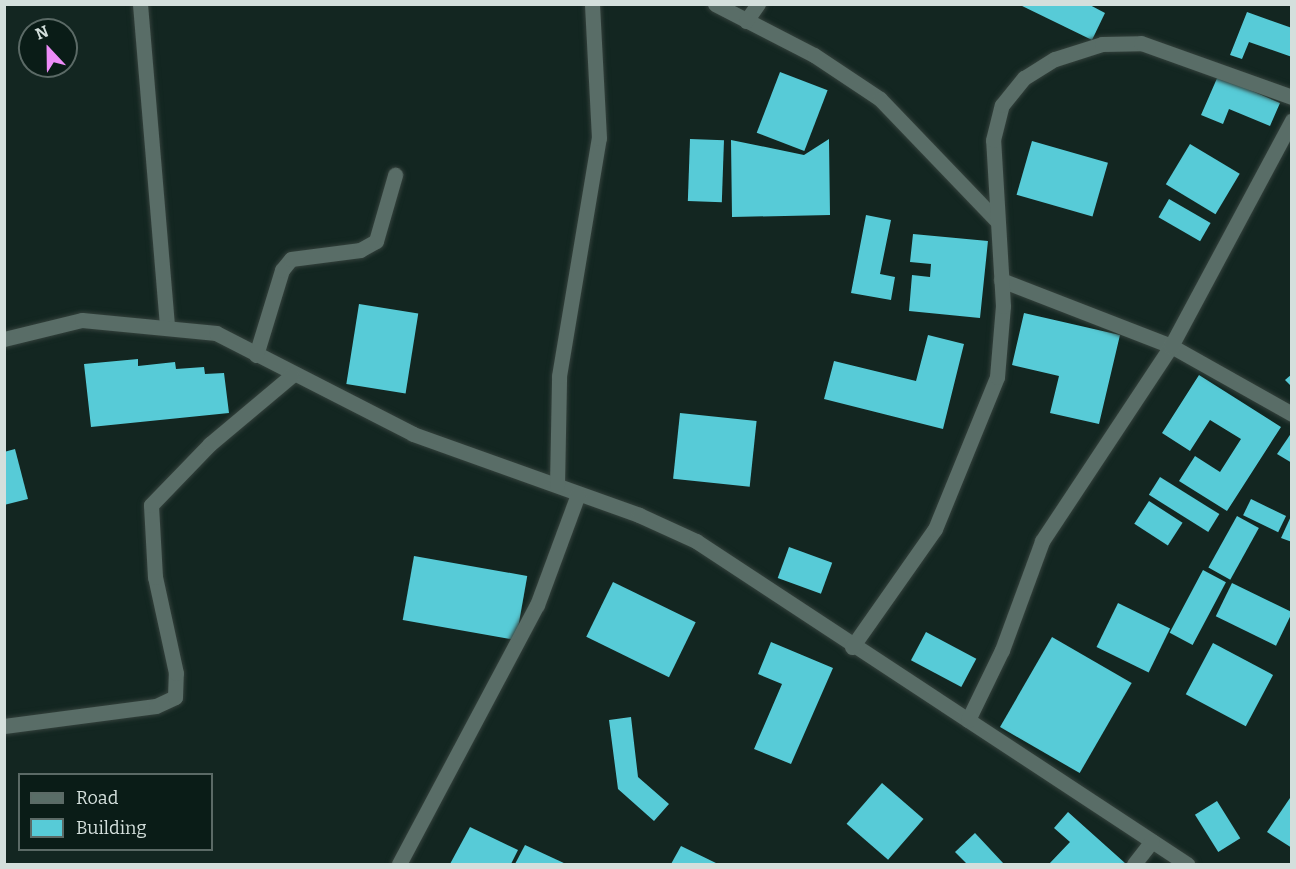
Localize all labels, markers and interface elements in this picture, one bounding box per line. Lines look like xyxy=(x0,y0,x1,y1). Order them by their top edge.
north arrow xyxy=(18,18,78,78)
text: N xyxy=(33,22,51,44)
legend xyxy=(18,773,213,851)
text: Road xyxy=(76,787,118,809)
text: Building xyxy=(76,817,147,839)

